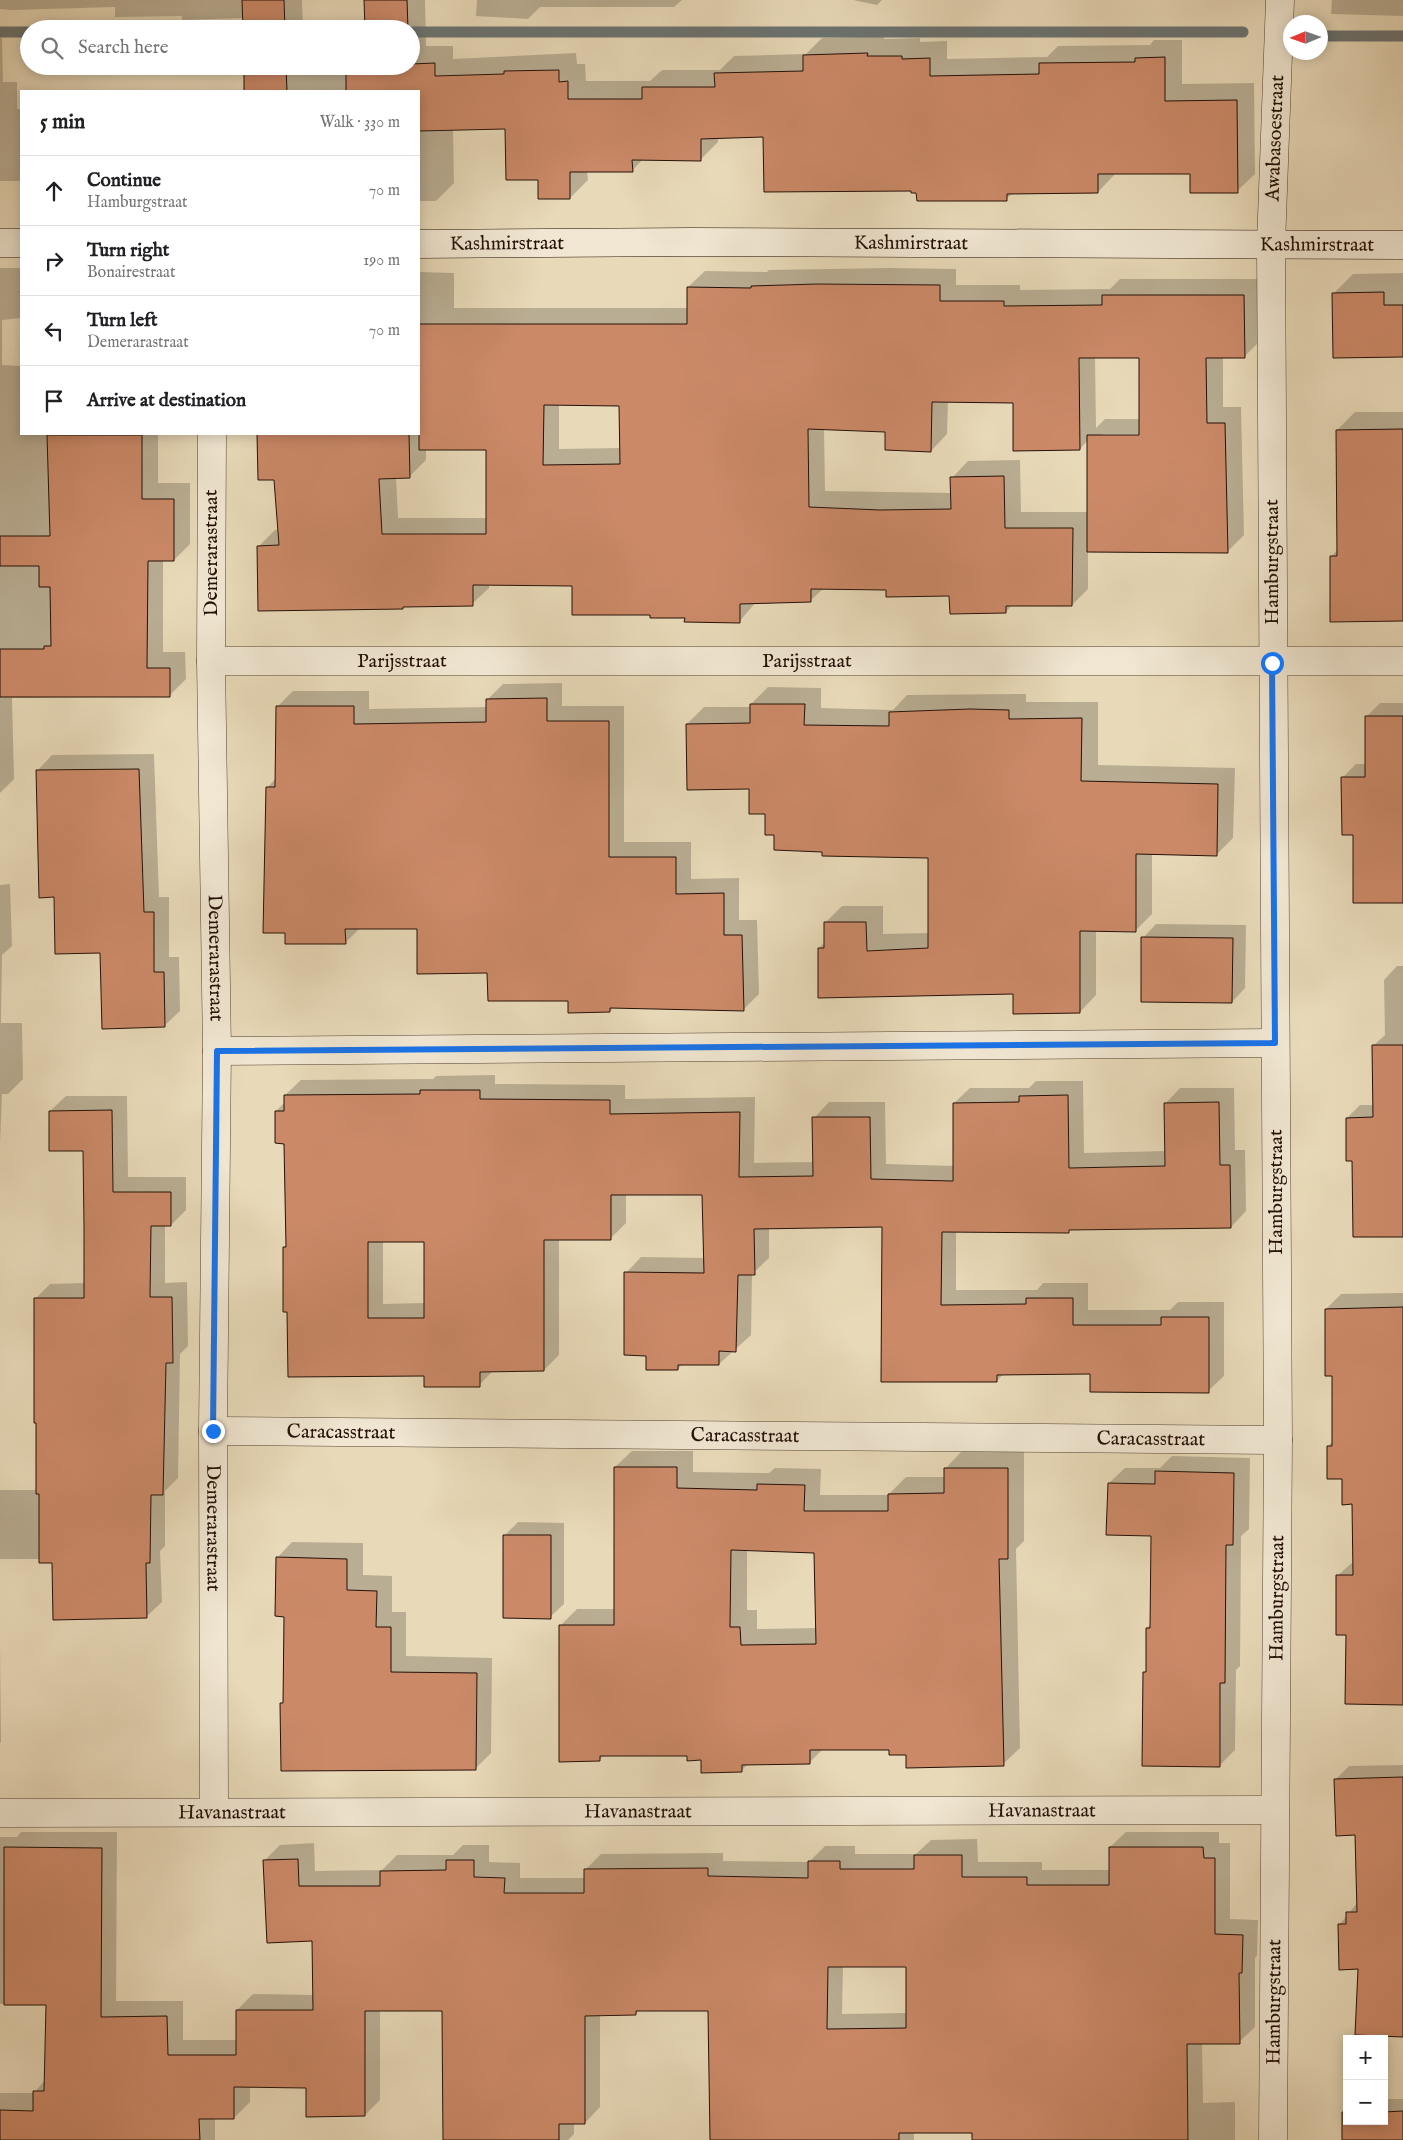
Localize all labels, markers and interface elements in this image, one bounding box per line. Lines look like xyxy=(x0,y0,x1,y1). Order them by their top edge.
north arrow xyxy=(1283,15,1328,60)
search box xyxy=(20,20,420,75)
icon: search xyxy=(38,34,66,62)
text: Search here xyxy=(78,36,169,60)
street label: Awabasoestraat xyxy=(1260,74,1290,203)
text: 5 min xyxy=(40,109,85,136)
text: Walk · 330 m xyxy=(320,113,400,133)
text: Continue xyxy=(87,169,161,193)
icon: ahead xyxy=(40,177,68,205)
text: 70 m xyxy=(369,181,400,201)
text: Hamburgstraat xyxy=(87,193,188,213)
street label: Kashmirstraat xyxy=(450,230,564,256)
street label: Kashmirstraat xyxy=(854,230,968,256)
street label: Kashmirstraat xyxy=(1260,232,1374,257)
text: Turn right xyxy=(87,239,169,263)
icon: right xyxy=(40,247,68,275)
text: 190 m xyxy=(363,251,400,271)
text: Bonairestraat xyxy=(87,263,175,283)
text: Turn left xyxy=(87,309,158,333)
icon: left xyxy=(40,317,68,345)
text: 70 m xyxy=(369,321,400,341)
text: Demerarastraat xyxy=(87,333,189,353)
icon: arrive xyxy=(40,387,68,415)
text: Arrive at destination xyxy=(87,389,246,413)
street label: Demerarastraat xyxy=(199,489,224,617)
street label: Hamburgstraat xyxy=(1260,499,1285,625)
street label: Parijsstraat xyxy=(357,649,447,674)
street label: Parijsstraat xyxy=(762,649,852,674)
route start xyxy=(1261,652,1284,675)
street label: Demerarastraat xyxy=(202,894,229,1022)
street label: Hamburgstraat xyxy=(1264,1129,1289,1255)
street label: Caracasstraat xyxy=(287,1419,396,1445)
route end xyxy=(202,1420,225,1443)
street label: Caracasstraat xyxy=(691,1423,800,1448)
street label: Caracasstraat xyxy=(1097,1426,1206,1452)
street label: Demerarastraat xyxy=(201,1464,226,1592)
street label: Hamburgstraat xyxy=(1264,1535,1290,1661)
street label: Havanastraat xyxy=(988,1798,1096,1823)
street label: Havanastraat xyxy=(584,1799,692,1824)
street label: Havanastraat xyxy=(178,1800,286,1825)
street label: Hamburgstraat xyxy=(1261,1939,1287,2065)
map controls xyxy=(1343,2035,1388,2125)
button: + xyxy=(1343,2035,1388,2080)
button: − xyxy=(1343,2080,1388,2125)

